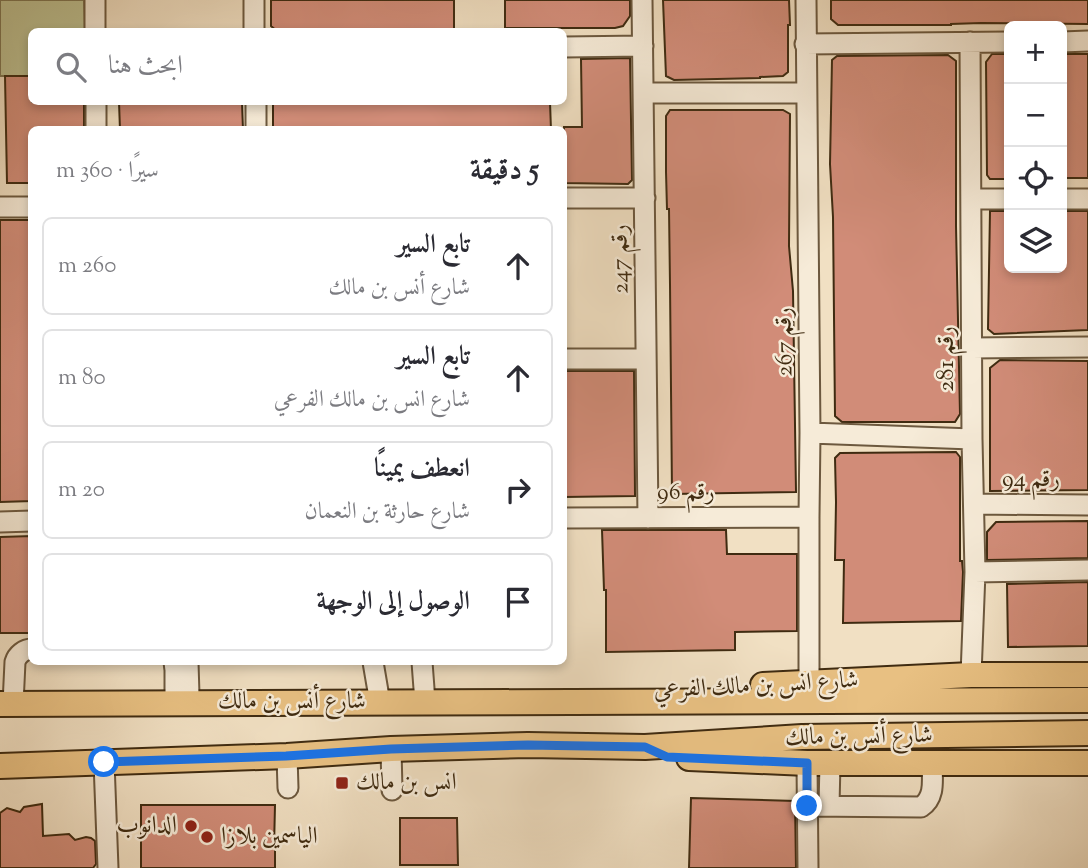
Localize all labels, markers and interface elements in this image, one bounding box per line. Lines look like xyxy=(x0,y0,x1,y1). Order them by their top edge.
map controls xyxy=(1004,21,1067,273)
button: + xyxy=(1004,21,1067,84)
search box xyxy=(28,28,567,105)
icon: search xyxy=(52,48,90,86)
text: ابحث هنا xyxy=(108,48,183,85)
button: − xyxy=(1004,84,1067,147)
button: locate xyxy=(1004,147,1067,210)
text: 5 دقيقة xyxy=(470,150,539,193)
text: سيرًا · 360 m xyxy=(56,155,159,188)
button: layers xyxy=(1004,210,1067,273)
street label: رقم 247 xyxy=(603,224,642,294)
text: تابع السير xyxy=(397,227,470,264)
icon: ahead xyxy=(499,247,537,285)
text: 260 m xyxy=(58,250,116,283)
text: شارع أنس بن مالك xyxy=(328,272,470,305)
street label: رقم 267 xyxy=(767,307,806,377)
street label: رقم 281 xyxy=(930,326,967,392)
text: تابع السير xyxy=(397,339,470,376)
icon: ahead xyxy=(499,359,537,397)
text: 80 m xyxy=(58,362,106,395)
text: شارع انس بن مالك الفرعي xyxy=(274,384,470,417)
text: انعطف يمينًا xyxy=(374,451,470,488)
street label: رقم 94 xyxy=(1002,463,1060,500)
icon: right xyxy=(499,471,537,509)
text: 20 m xyxy=(58,474,105,507)
street label: رقم 96 xyxy=(657,476,715,513)
text: شارع حارثة بن النعمان xyxy=(305,496,470,529)
icon: arrive xyxy=(499,583,537,621)
text: الوصول إلى الوجهة xyxy=(316,584,470,621)
street label: شارع انس بن مالك الفرعي xyxy=(653,664,859,709)
street label: شارع أنس بن مالك xyxy=(218,683,366,720)
street label: شارع أنس بن مالك xyxy=(785,717,933,756)
route start xyxy=(88,746,119,777)
place label: انس بن مالك xyxy=(356,766,457,800)
marker: انس بن مالك xyxy=(334,775,350,791)
route end xyxy=(791,790,822,821)
place label: الدانوب xyxy=(116,809,177,843)
marker: الدانوب xyxy=(183,818,199,834)
place label: الياسمين بلازا xyxy=(221,820,318,854)
marker: الياسمين بلازا xyxy=(199,829,215,845)

